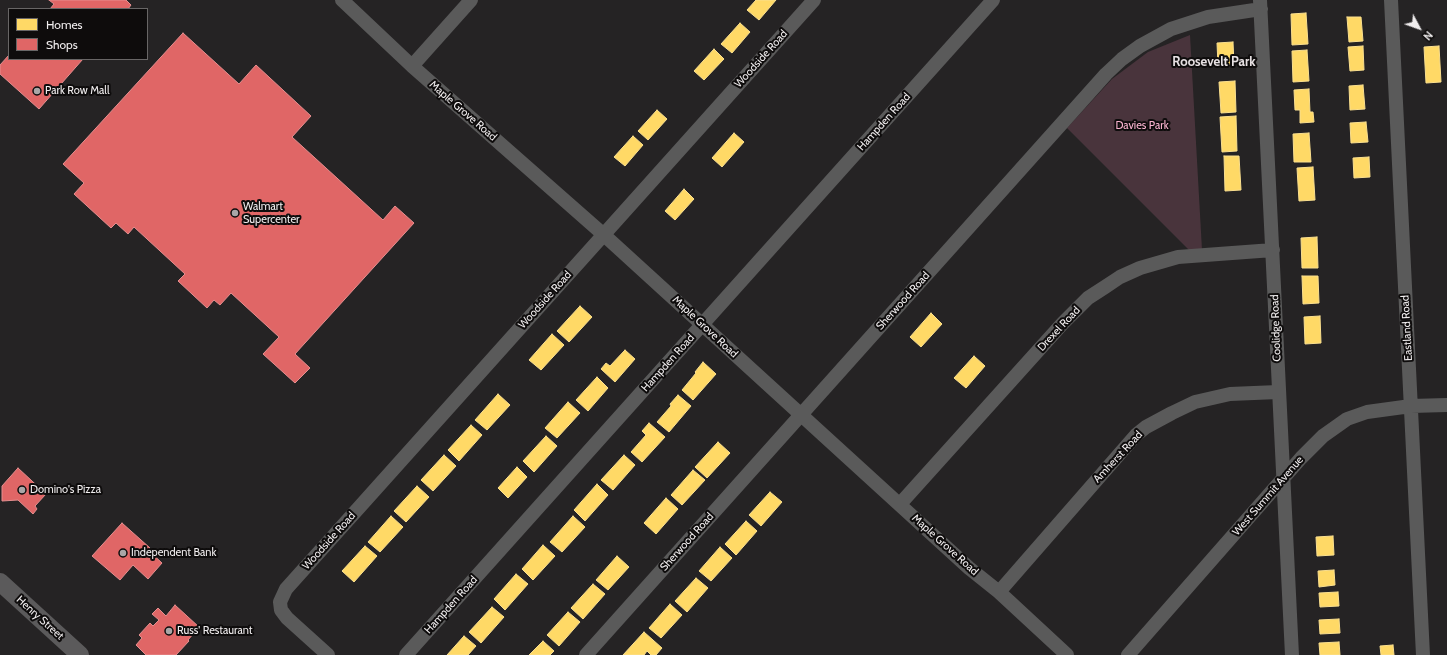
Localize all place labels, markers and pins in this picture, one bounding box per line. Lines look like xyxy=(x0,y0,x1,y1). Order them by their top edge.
place label: Park Row Mall xyxy=(45,84,110,98)
marker: Park Row Mall xyxy=(32,86,42,96)
place label: Walmart Supercenter xyxy=(243,200,300,226)
marker: Walmart Supercenter xyxy=(230,208,240,218)
place label: Domino's Pizza xyxy=(30,483,101,497)
marker: Domino's Pizza xyxy=(17,485,27,495)
place label: Independent Bank xyxy=(131,546,216,560)
marker: Independent Bank xyxy=(118,548,128,558)
place label: Russ' Restaurant xyxy=(177,624,253,638)
marker: Russ' Restaurant xyxy=(164,626,174,636)

